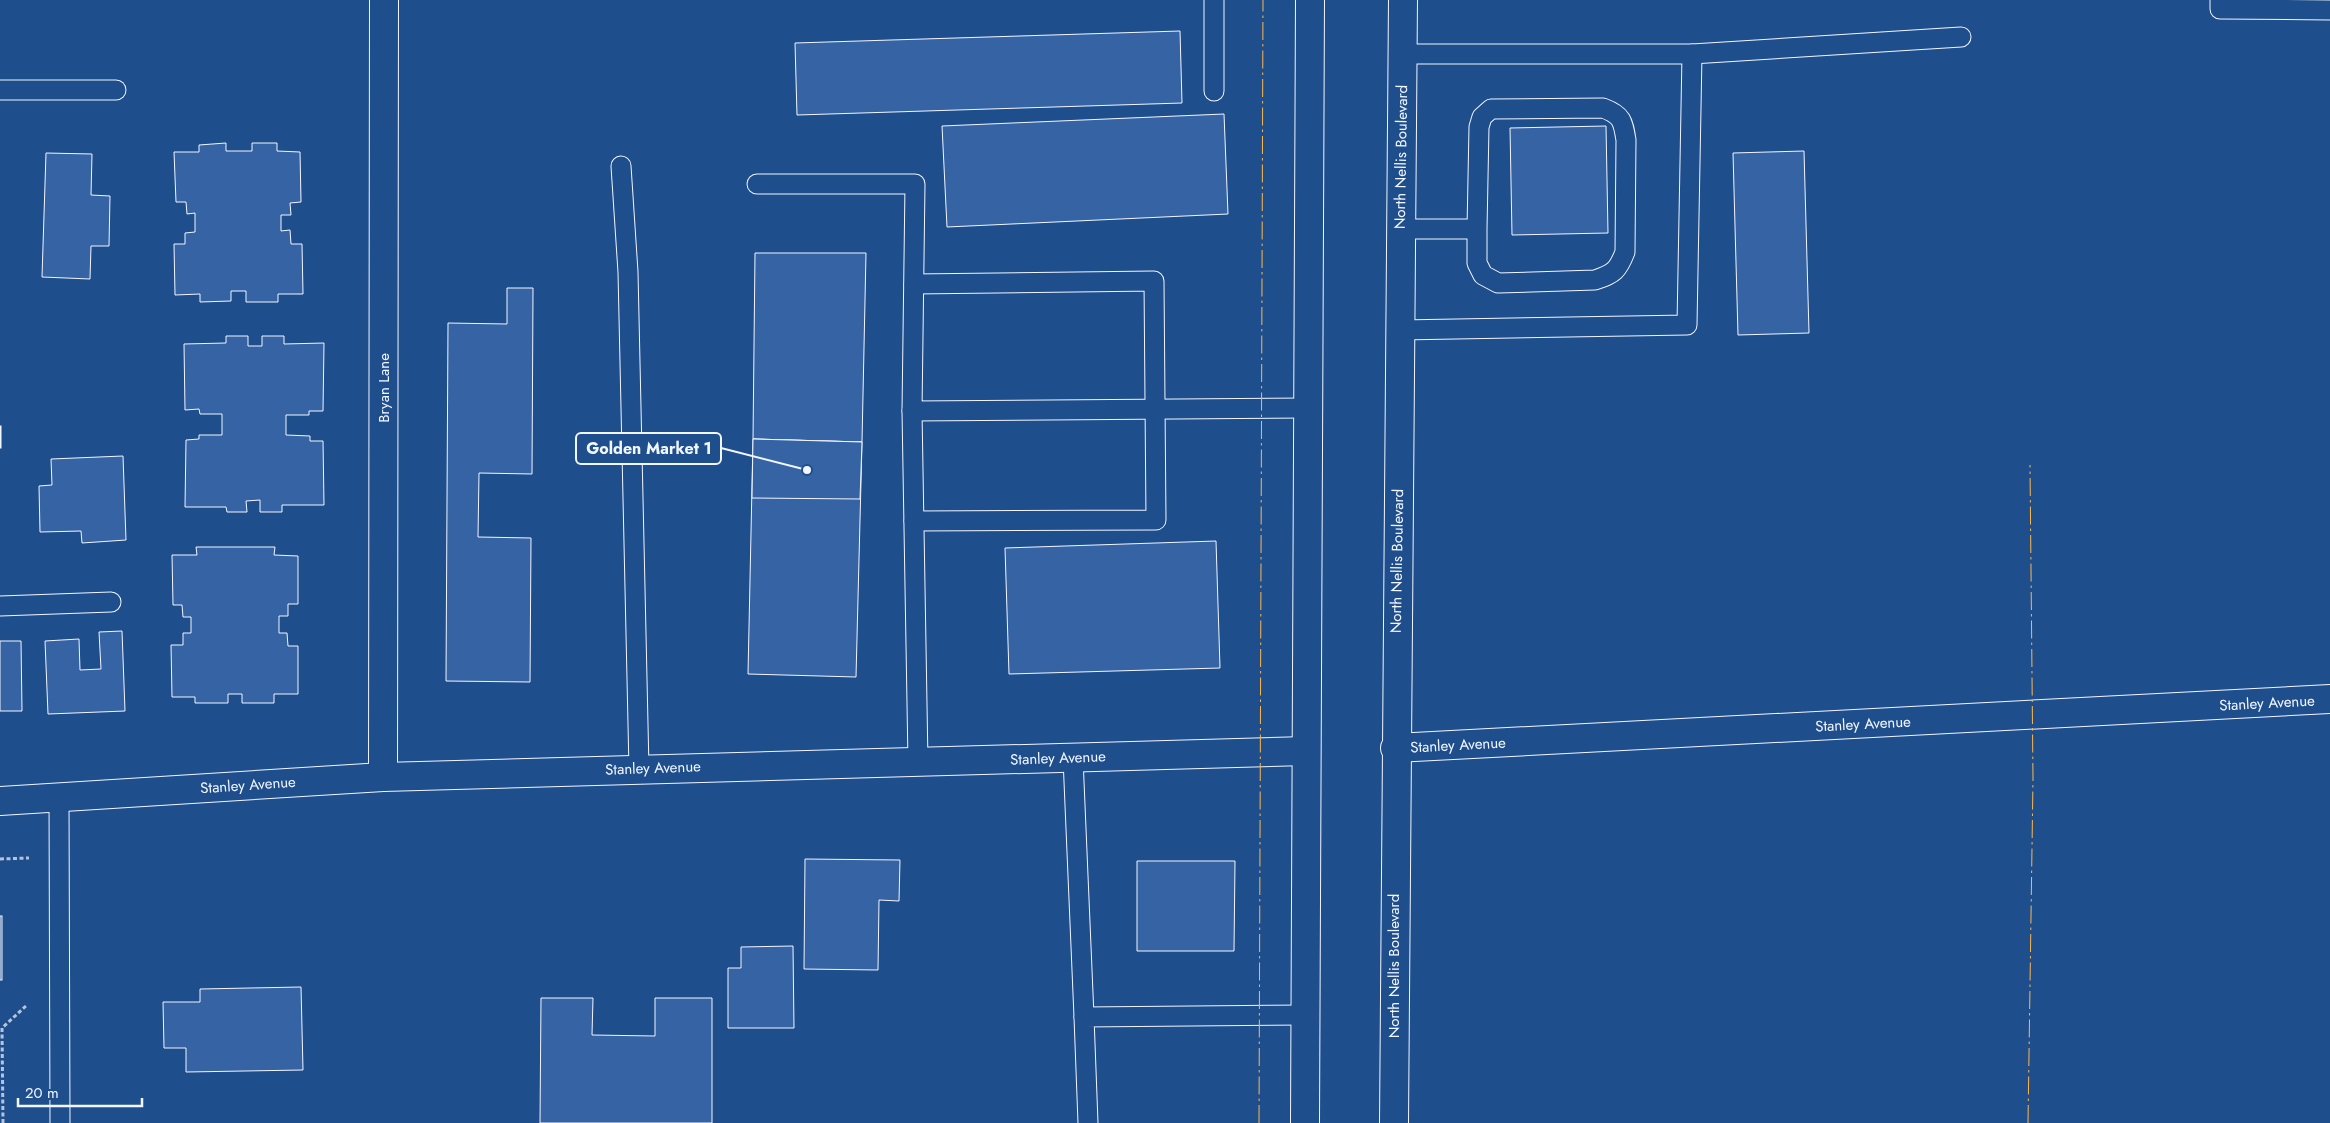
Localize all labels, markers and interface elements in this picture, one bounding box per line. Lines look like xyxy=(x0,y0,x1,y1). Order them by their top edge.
street label: North Nellis Boulevard xyxy=(1389,85,1413,229)
street label: Bryan Lane xyxy=(373,353,395,423)
callout: Golden Market 1 xyxy=(576,433,721,464)
text: Golden Market 1 xyxy=(586,437,712,460)
street label: North Nellis Boulevard xyxy=(1385,489,1409,633)
street label: Stanley Avenue xyxy=(2219,689,2316,716)
street label: Stanley Avenue xyxy=(1815,710,1912,737)
street label: Stanley Avenue xyxy=(1410,731,1507,758)
street label: Stanley Avenue xyxy=(1010,745,1106,771)
street label: Stanley Avenue xyxy=(605,755,701,781)
street label: Stanley Avenue xyxy=(200,771,297,799)
street label: North Nellis Boulevard xyxy=(1383,894,1405,1038)
scale bar xyxy=(18,1076,141,1108)
text: 20 m xyxy=(25,1082,59,1104)

